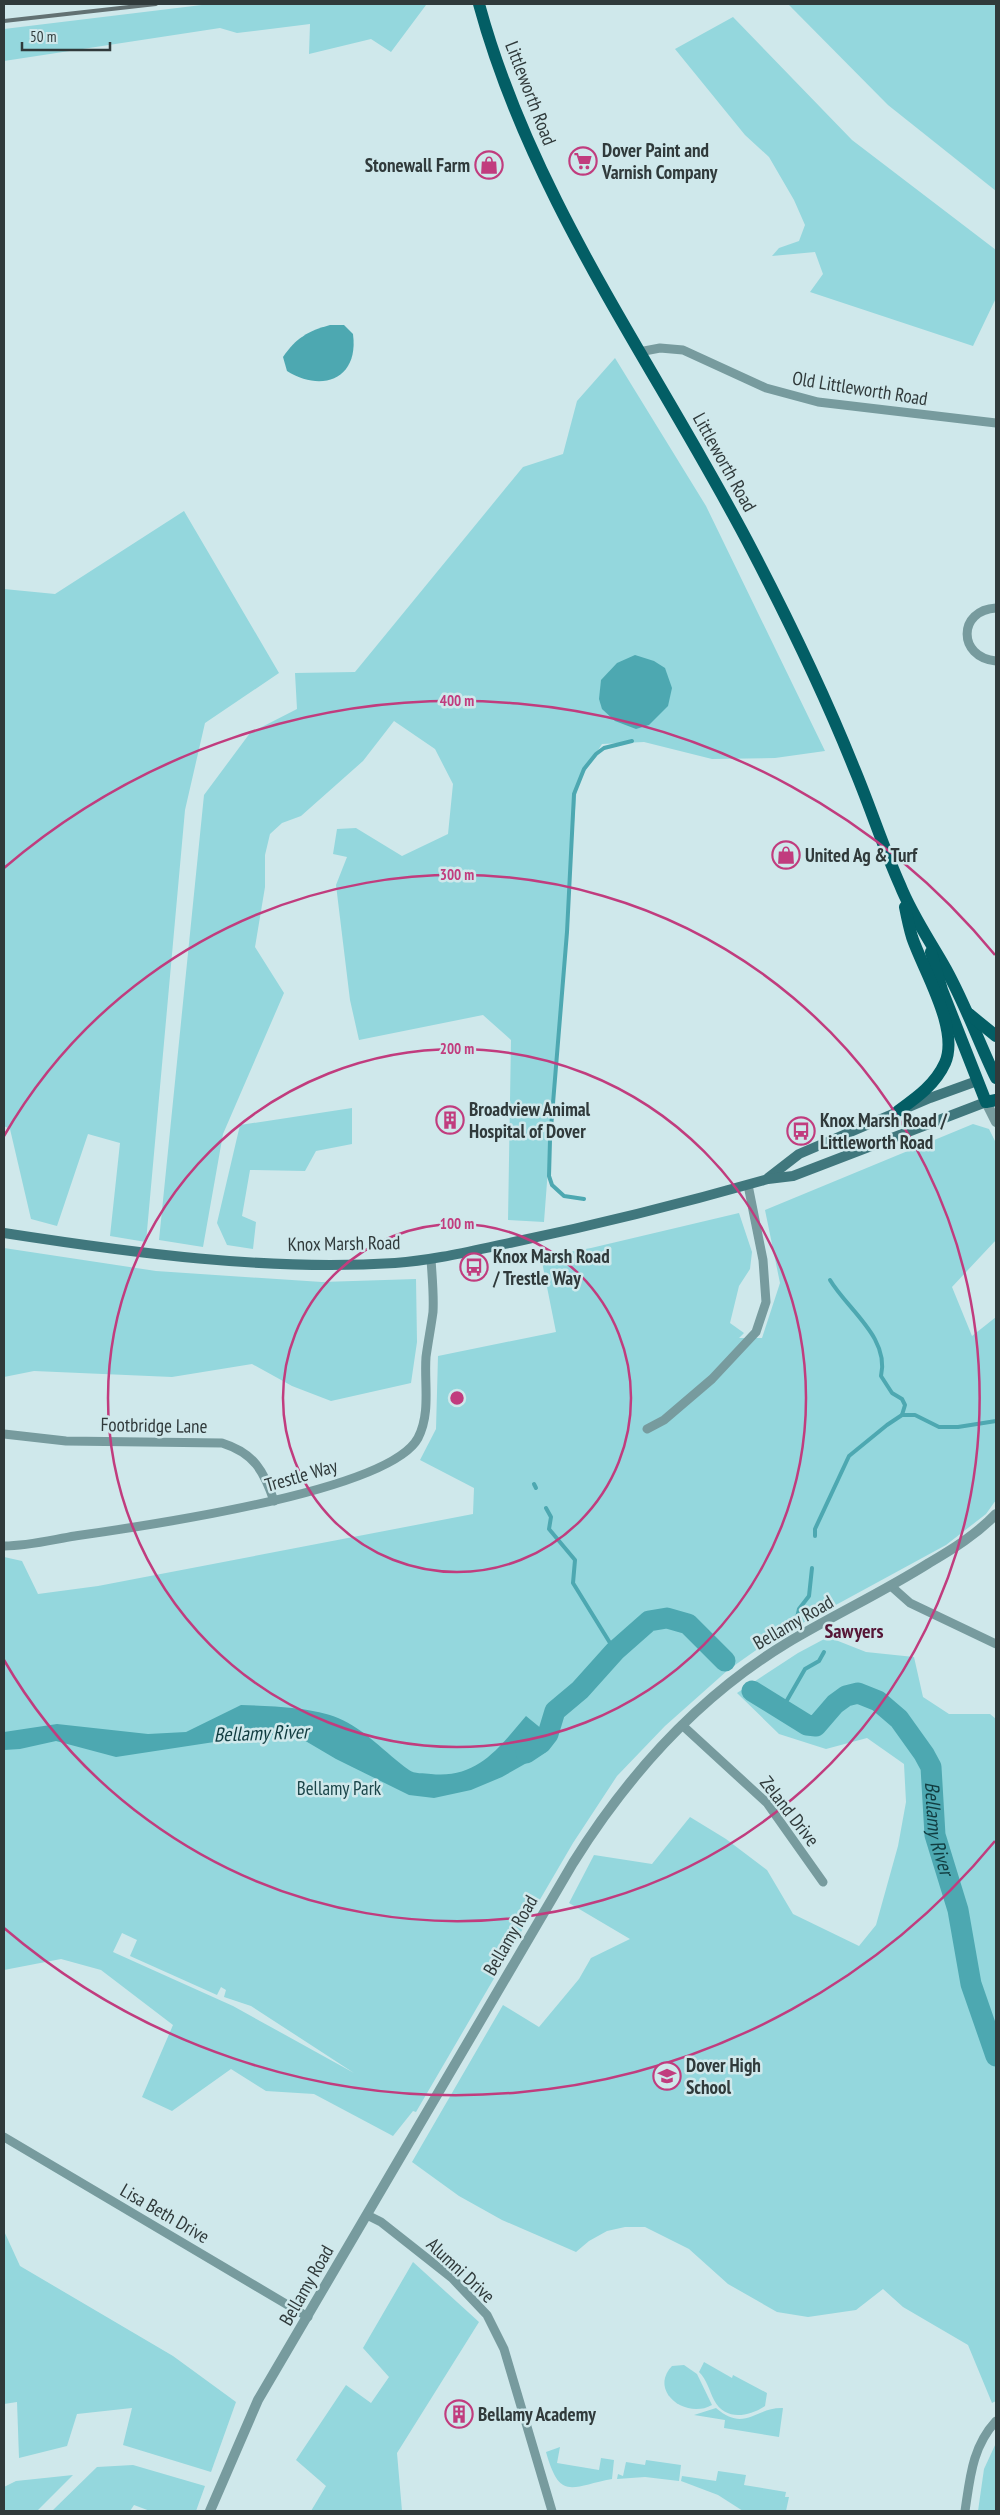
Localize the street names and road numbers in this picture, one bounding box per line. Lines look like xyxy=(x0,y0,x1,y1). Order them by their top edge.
street label: Littleworth Road xyxy=(500,38,562,148)
street label: Old Littleworth Road xyxy=(791,365,929,411)
street label: Littleworth Road xyxy=(688,408,762,516)
street label: Knox Marsh Road xyxy=(287,1230,401,1256)
street label: Footbridge Lane xyxy=(100,1412,208,1438)
street label: Trestle Way xyxy=(262,1453,341,1497)
street label: Bellamy Road xyxy=(749,1589,837,1655)
street label: Zeland Drive xyxy=(755,1771,825,1851)
street label: Bellamy Road xyxy=(477,1891,543,1979)
street label: Lisa Beth Drive xyxy=(116,2178,214,2248)
street label: Alumni Drive xyxy=(422,2232,500,2308)
street label: Bellamy Road xyxy=(273,2241,339,2329)

